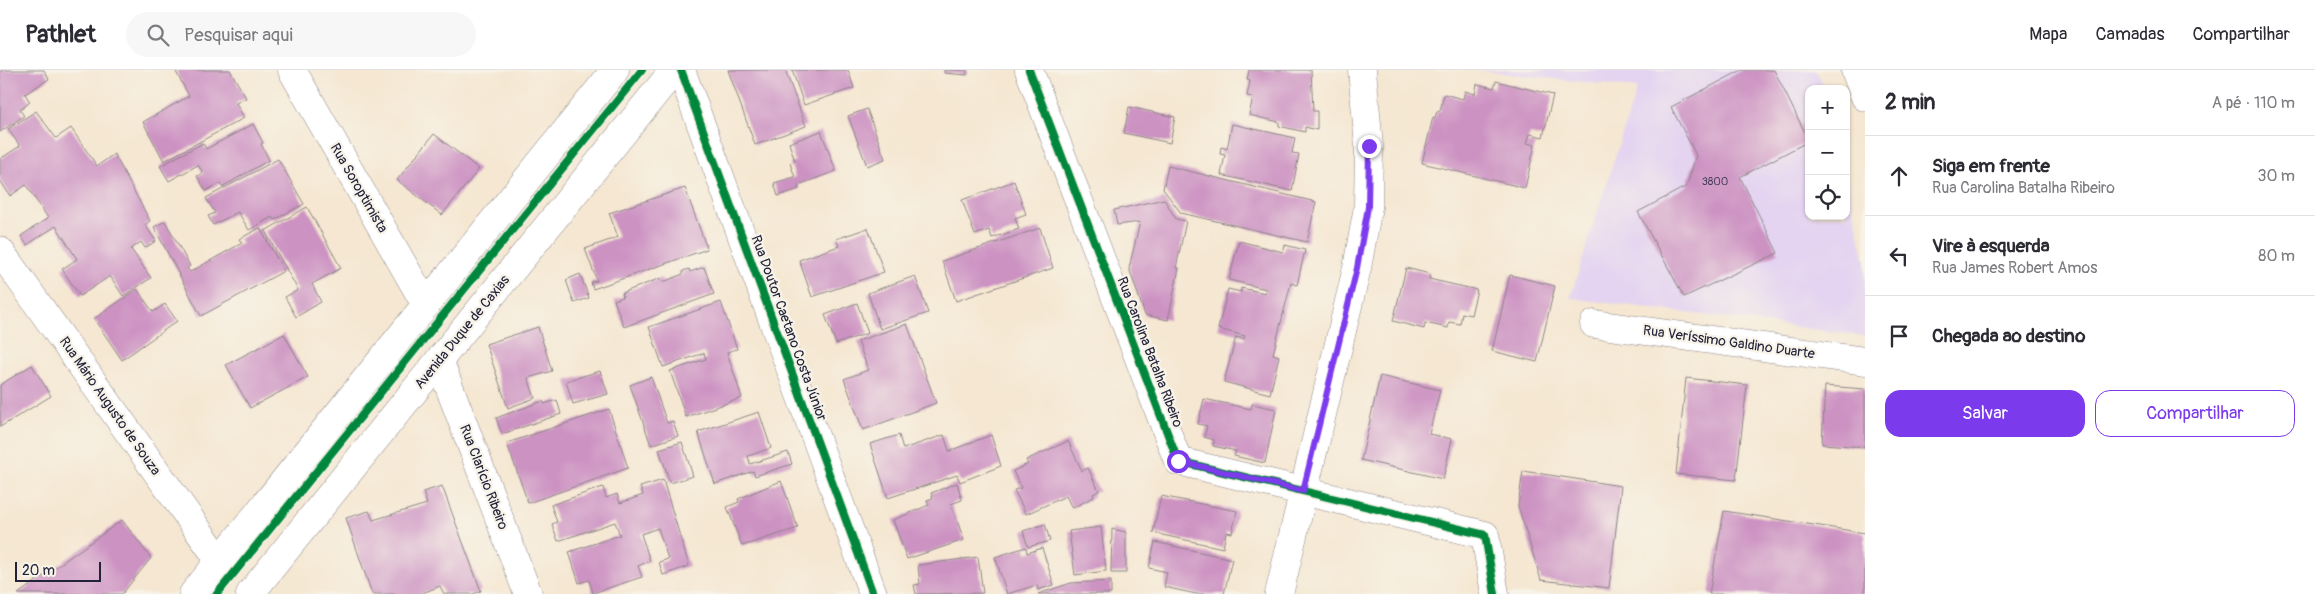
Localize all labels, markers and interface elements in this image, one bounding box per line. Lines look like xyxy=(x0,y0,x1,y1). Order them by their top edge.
search box xyxy=(126,12,476,57)
text: Pathlet xyxy=(25,20,96,49)
icon: search xyxy=(144,21,172,49)
text: Pesquisar aqui xyxy=(184,23,293,47)
text: Mapa xyxy=(2029,23,2067,46)
text: Camadas xyxy=(2095,23,2165,46)
text: Compartilhar xyxy=(2193,23,2290,46)
map controls xyxy=(1805,85,1850,220)
button: + xyxy=(1805,85,1850,130)
text: 2 min xyxy=(1885,89,1935,116)
text: A pé · 110 m xyxy=(2212,93,2295,113)
button: − xyxy=(1805,130,1850,175)
route end xyxy=(1358,135,1381,158)
street label: Rua Soroptimista xyxy=(327,140,391,236)
text: Siga em frente xyxy=(1932,154,2050,178)
icon: ahead xyxy=(1885,162,1913,190)
text: 30 m xyxy=(2257,166,2295,186)
house number: 3800 xyxy=(1702,175,1728,188)
button: locate xyxy=(1805,175,1850,220)
text: Rua Carolina Batalha Ribeiro xyxy=(1932,178,2115,198)
street label: Rua Doutor Caetano Costa Júnior xyxy=(747,233,831,423)
text: Vire à esquerda xyxy=(1932,234,2050,258)
icon: left xyxy=(1885,242,1913,270)
text: 80 m xyxy=(2258,246,2295,266)
text: Rua James Robert Amos xyxy=(1932,258,2097,278)
street label: Avenida Duque de Caxias xyxy=(411,271,514,392)
street label: Rua Carolina Batalha Ribeiro xyxy=(1113,274,1187,430)
street label: Rua Veríssimo Galdino Duarte xyxy=(1642,322,1816,362)
icon: arrive xyxy=(1885,322,1913,350)
text: Chegada ao destino xyxy=(1932,324,2085,348)
street label: Rua Mário Augusto de Souza xyxy=(56,334,164,478)
button: Salvar xyxy=(1885,390,2085,437)
button: Compartilhar xyxy=(2095,390,2295,437)
street label: Rua Clarício Ribeiro xyxy=(456,422,512,532)
route start xyxy=(1167,450,1190,473)
scale bar xyxy=(15,559,101,582)
text: 20 m xyxy=(22,562,55,579)

